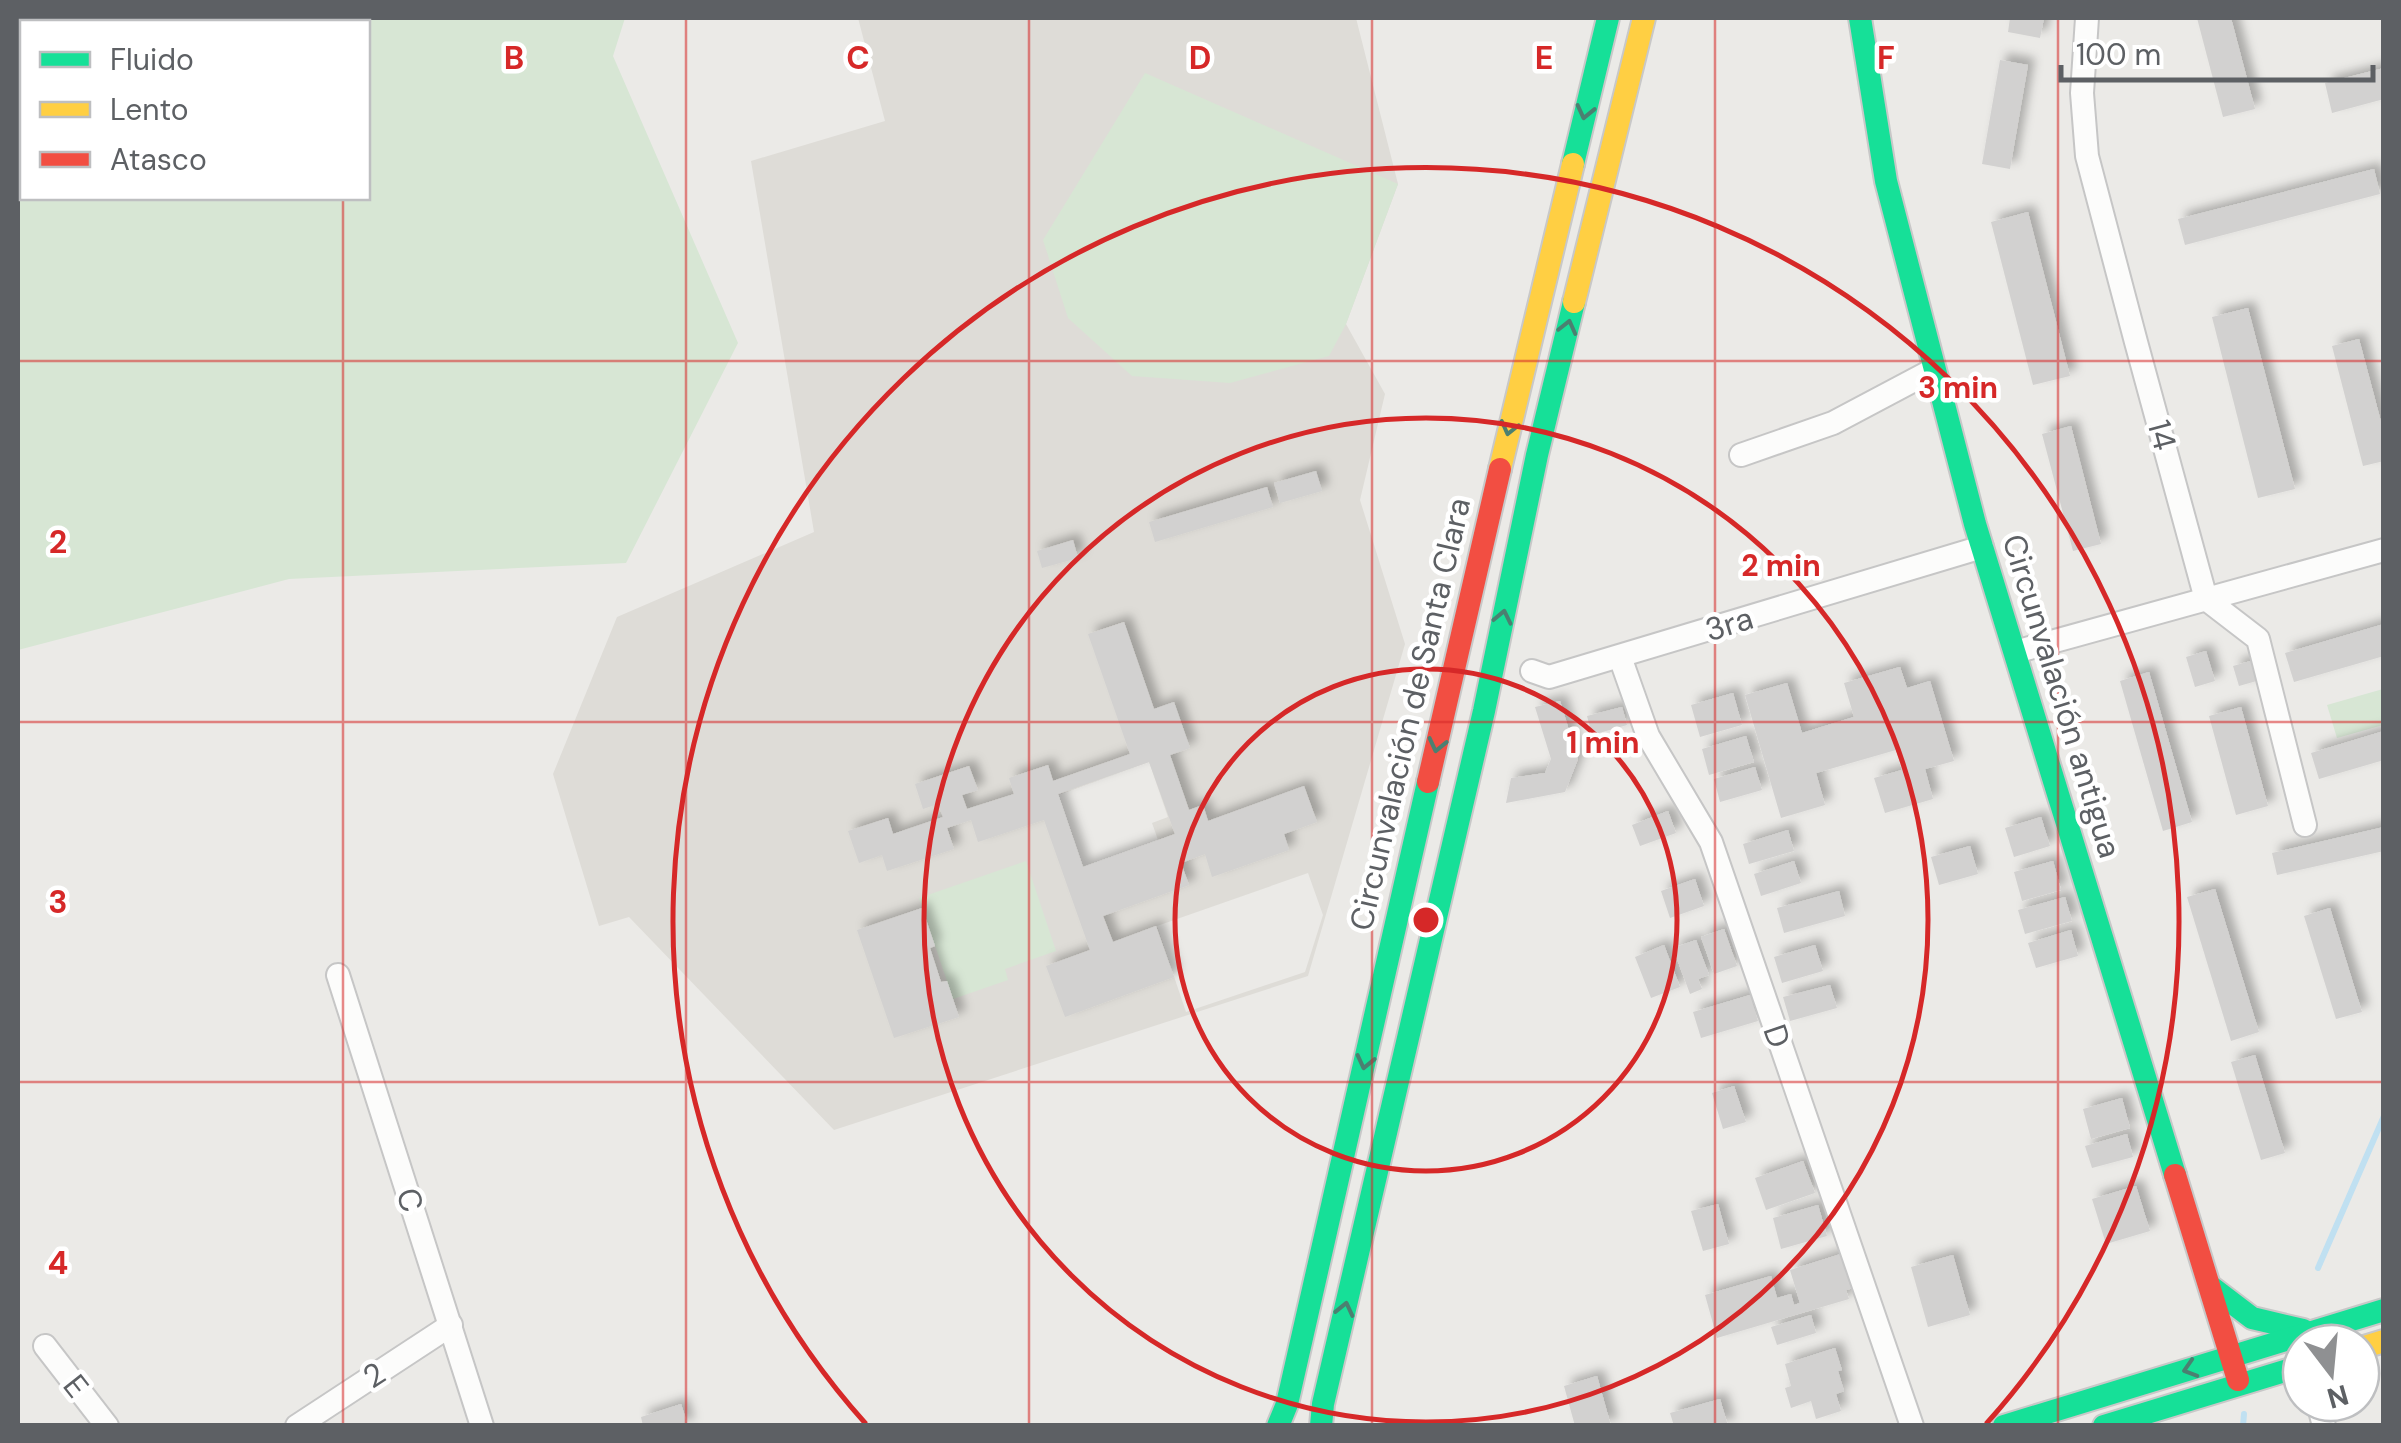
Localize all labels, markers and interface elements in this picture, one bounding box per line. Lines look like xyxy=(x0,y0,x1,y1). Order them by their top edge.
legend xyxy=(20,20,370,200)
scale bar xyxy=(2061,20,2374,82)
text: 100 m xyxy=(2076,35,2161,74)
text: B xyxy=(504,37,524,79)
text: C xyxy=(846,37,870,79)
text: D xyxy=(1189,37,1211,79)
text: E xyxy=(1535,37,1553,79)
text: F xyxy=(1877,37,1895,79)
text: Fluido xyxy=(110,40,194,79)
text: Lento xyxy=(110,90,189,129)
one-way arrow xyxy=(1576,103,1597,120)
text: Atasco xyxy=(110,140,207,179)
one-way arrow xyxy=(1557,319,1578,336)
text: 3 min xyxy=(1918,368,1998,407)
street label: 14 xyxy=(2138,415,2186,455)
one-way arrow xyxy=(1500,419,1521,436)
street label: Circunvalación de Santa Clara xyxy=(1340,494,1480,934)
text: 2 xyxy=(49,521,67,563)
street label: Circunvalación antigua xyxy=(1993,529,2131,863)
text: 2 min xyxy=(1741,546,1821,585)
street label: 3ra xyxy=(1700,597,1758,651)
one-way arrow xyxy=(1492,609,1513,626)
text: 1 min xyxy=(1567,723,1639,762)
one-way arrow xyxy=(1427,736,1448,753)
text: 3 xyxy=(48,881,68,923)
centre of rings xyxy=(1408,902,1444,938)
street label: D xyxy=(1754,1019,1800,1053)
one-way arrow xyxy=(1356,1053,1377,1070)
street label: C xyxy=(386,1183,434,1217)
text: 4 xyxy=(48,1242,68,1284)
one-way arrow xyxy=(1333,1301,1354,1318)
north arrow xyxy=(2281,1323,2381,1423)
street label: 2 xyxy=(355,1352,393,1398)
one-way arrow xyxy=(2182,1357,2199,1378)
street label: E xyxy=(54,1366,98,1406)
text: N xyxy=(2323,1376,2353,1417)

